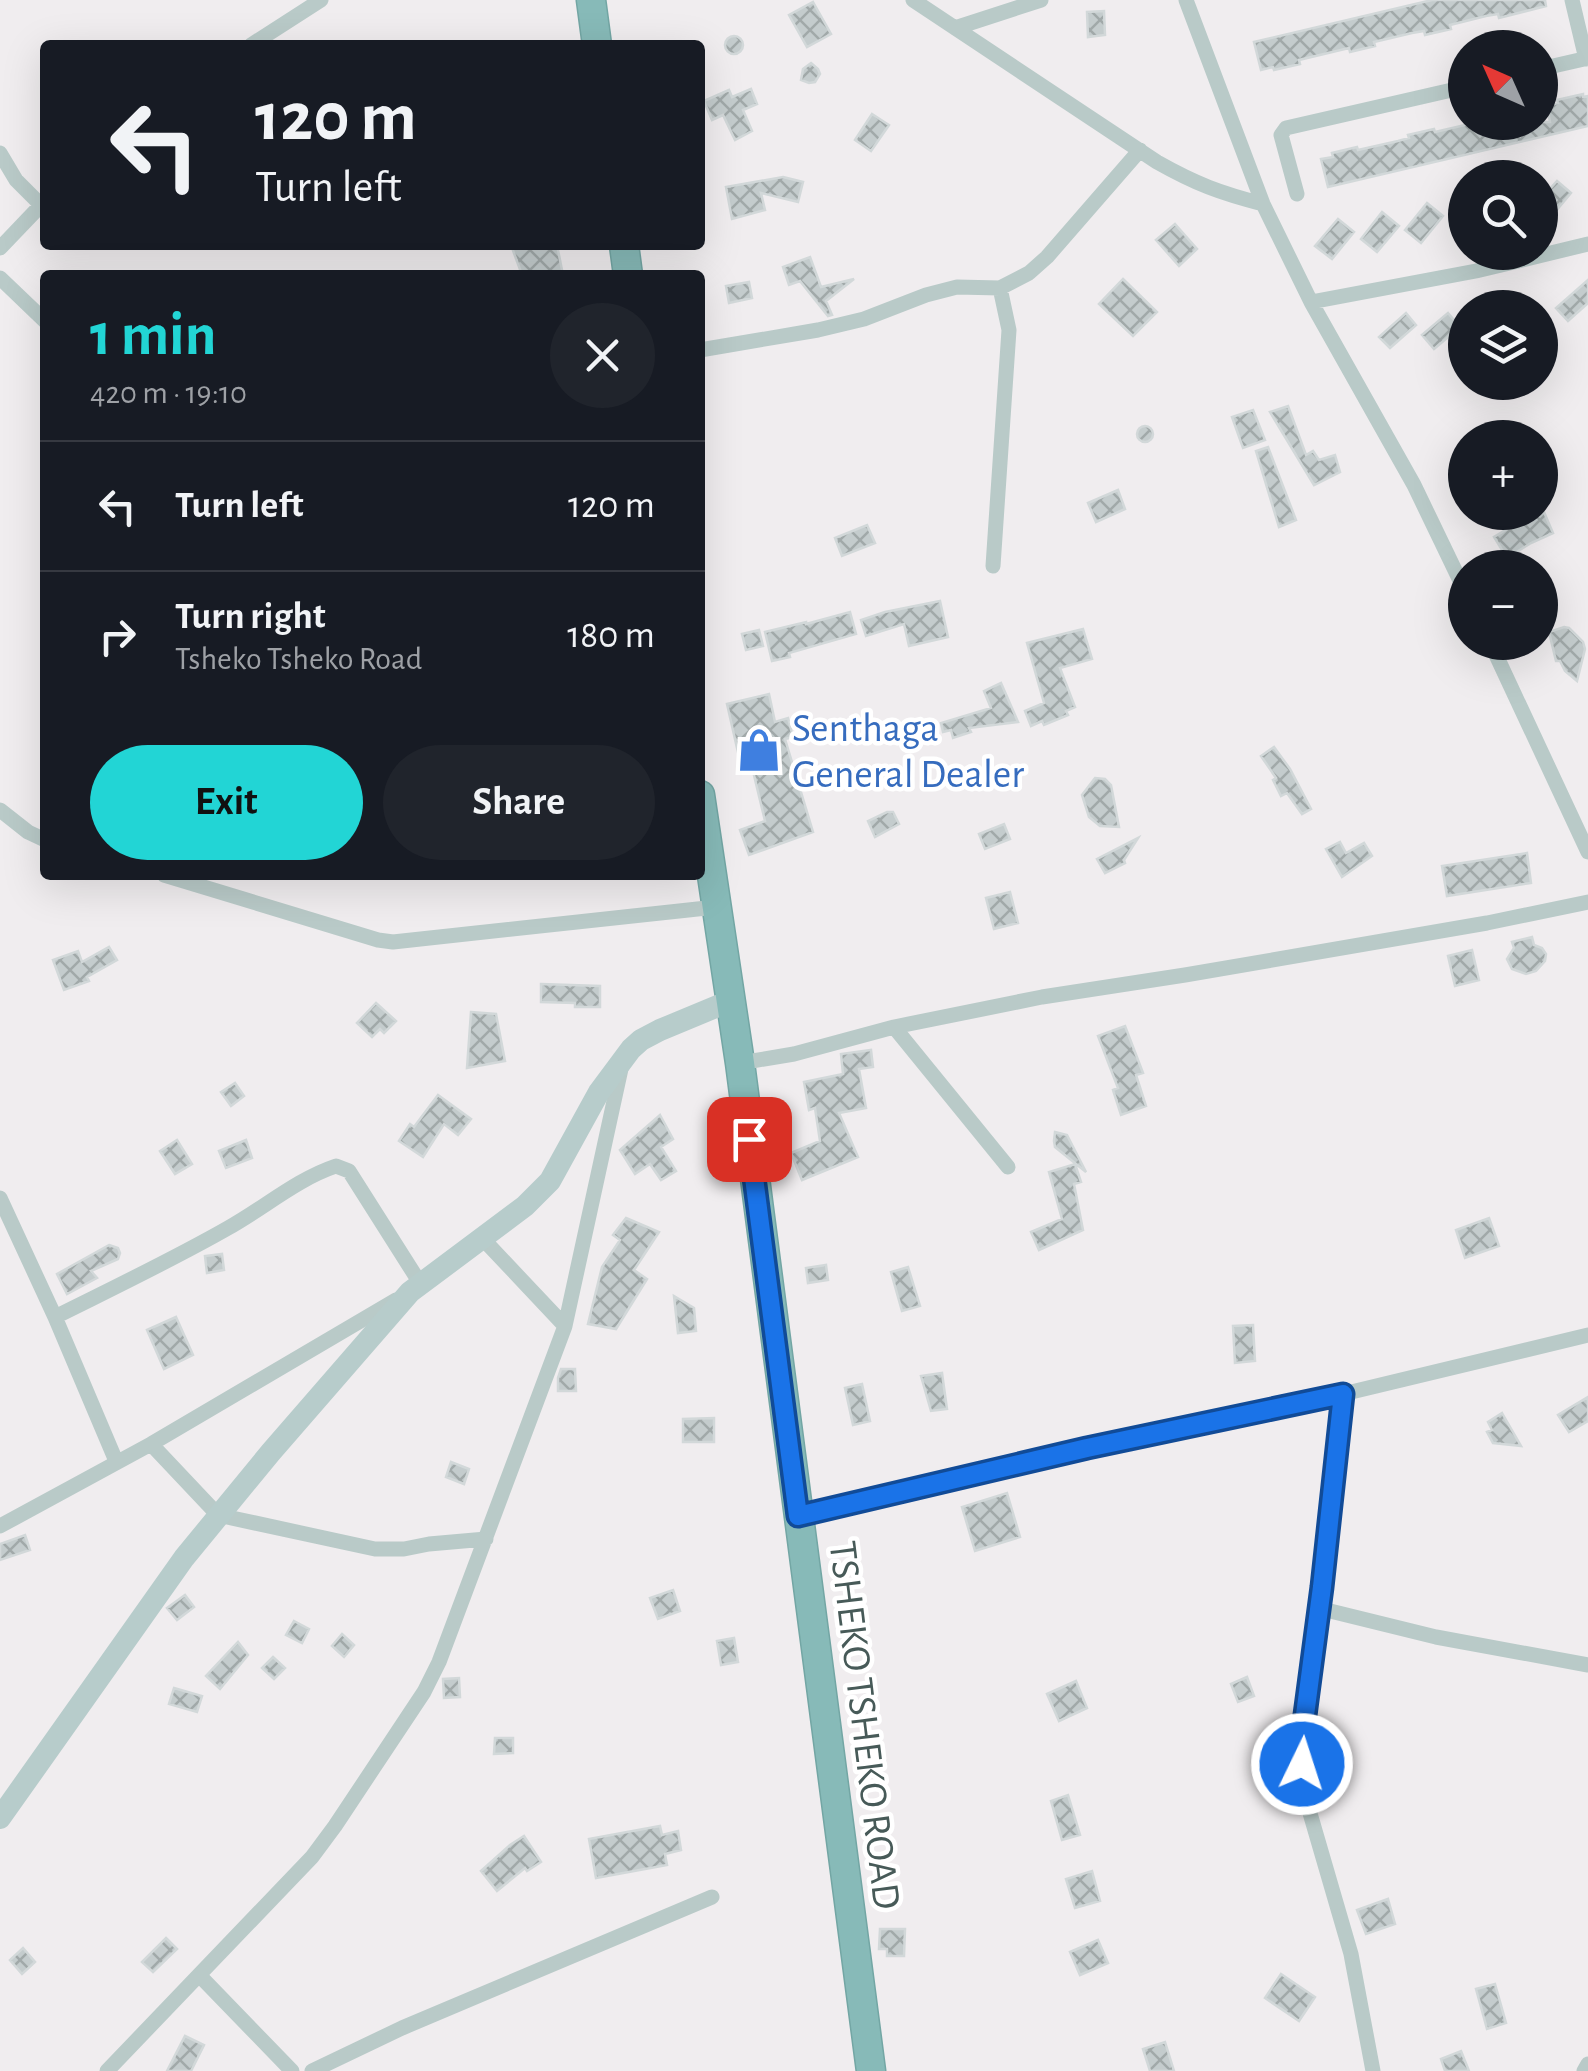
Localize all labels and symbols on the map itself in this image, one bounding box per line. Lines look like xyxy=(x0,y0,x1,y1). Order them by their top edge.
north arrow xyxy=(1448,30,1558,140)
place label: Senthaga General Dealer xyxy=(792,709,1024,795)
shop icon: Senthaga General Dealer xyxy=(735,726,783,774)
pin xyxy=(707,1097,792,1182)
street label: TSHEKO TSHEKO ROAD xyxy=(822,1539,906,1912)
position arrow xyxy=(1250,1712,1354,1816)

